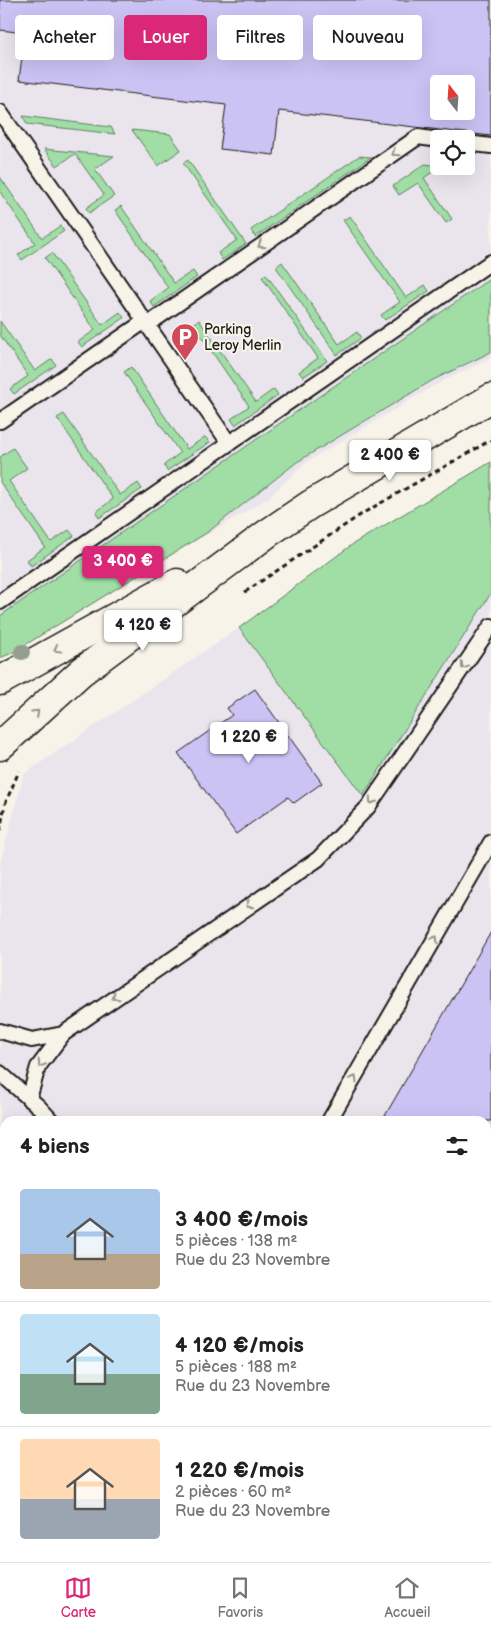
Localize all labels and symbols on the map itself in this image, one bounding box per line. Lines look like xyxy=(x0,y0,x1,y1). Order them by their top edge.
north arrow xyxy=(430,75,475,120)
one-way arrow xyxy=(391,147,401,156)
one-way arrow xyxy=(257,239,267,248)
place label: Parking Leroy Merlin xyxy=(204,321,282,354)
parking icon: Parking Leroy Merlin xyxy=(170,322,200,361)
pin: 2 400 € xyxy=(344,440,436,482)
pin: 3 400 € xyxy=(77,546,169,588)
pin: 4 120 € xyxy=(97,610,189,652)
one-way arrow xyxy=(53,643,62,653)
one-way arrow xyxy=(460,661,470,670)
one-way arrow xyxy=(30,710,39,719)
pin: 1 220 € xyxy=(203,722,295,764)
one-way arrow xyxy=(369,795,378,804)
one-way arrow xyxy=(245,899,255,908)
one-way arrow xyxy=(429,935,439,944)
one-way arrow xyxy=(111,991,121,1000)
one-way arrow xyxy=(38,1059,48,1068)
one-way arrow xyxy=(347,1076,357,1085)

